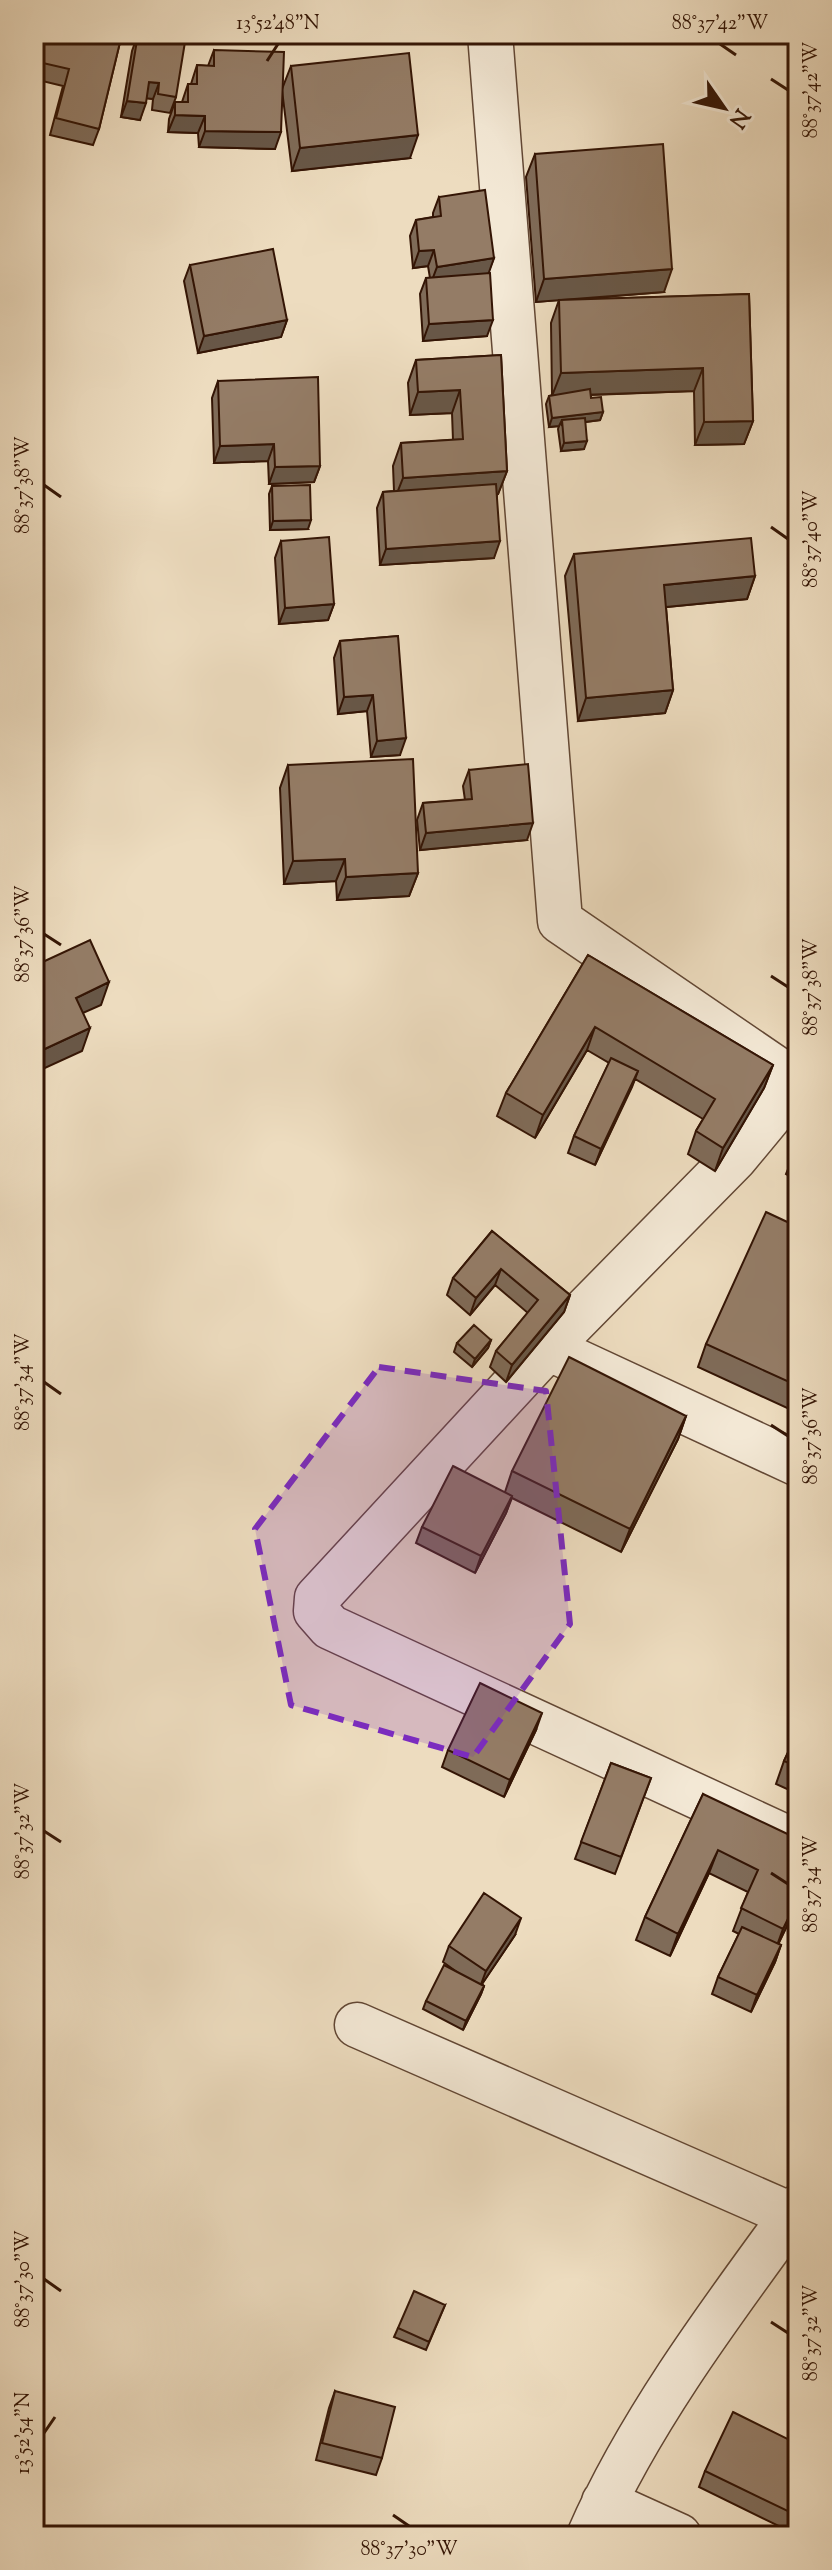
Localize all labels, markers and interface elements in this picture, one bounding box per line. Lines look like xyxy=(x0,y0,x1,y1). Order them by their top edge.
text: 13°52'48"N xyxy=(236,10,320,39)
text: 88°37'42"W xyxy=(672,10,768,39)
text: 88°37'42"W xyxy=(798,42,827,138)
north arrow xyxy=(684,68,764,148)
text: N xyxy=(720,101,756,134)
text: 88°37'38"W xyxy=(10,436,39,534)
text: 88°37'40"W xyxy=(798,490,827,588)
text: 88°37'36"W xyxy=(10,885,39,983)
text: 88°37'38"W xyxy=(798,938,827,1036)
text: 88°37'34"W xyxy=(10,1333,39,1431)
text: 88°37'36"W xyxy=(798,1387,827,1485)
text: 88°37'32"W xyxy=(10,1783,39,1879)
text: 88°37'34"W xyxy=(798,1835,827,1933)
text: 88°37'30"W xyxy=(10,2230,39,2328)
text: 88°37'32"W xyxy=(798,2285,827,2381)
text: 13°52'54"N xyxy=(10,2392,39,2474)
text: 88°37'30"W xyxy=(360,2536,458,2565)

